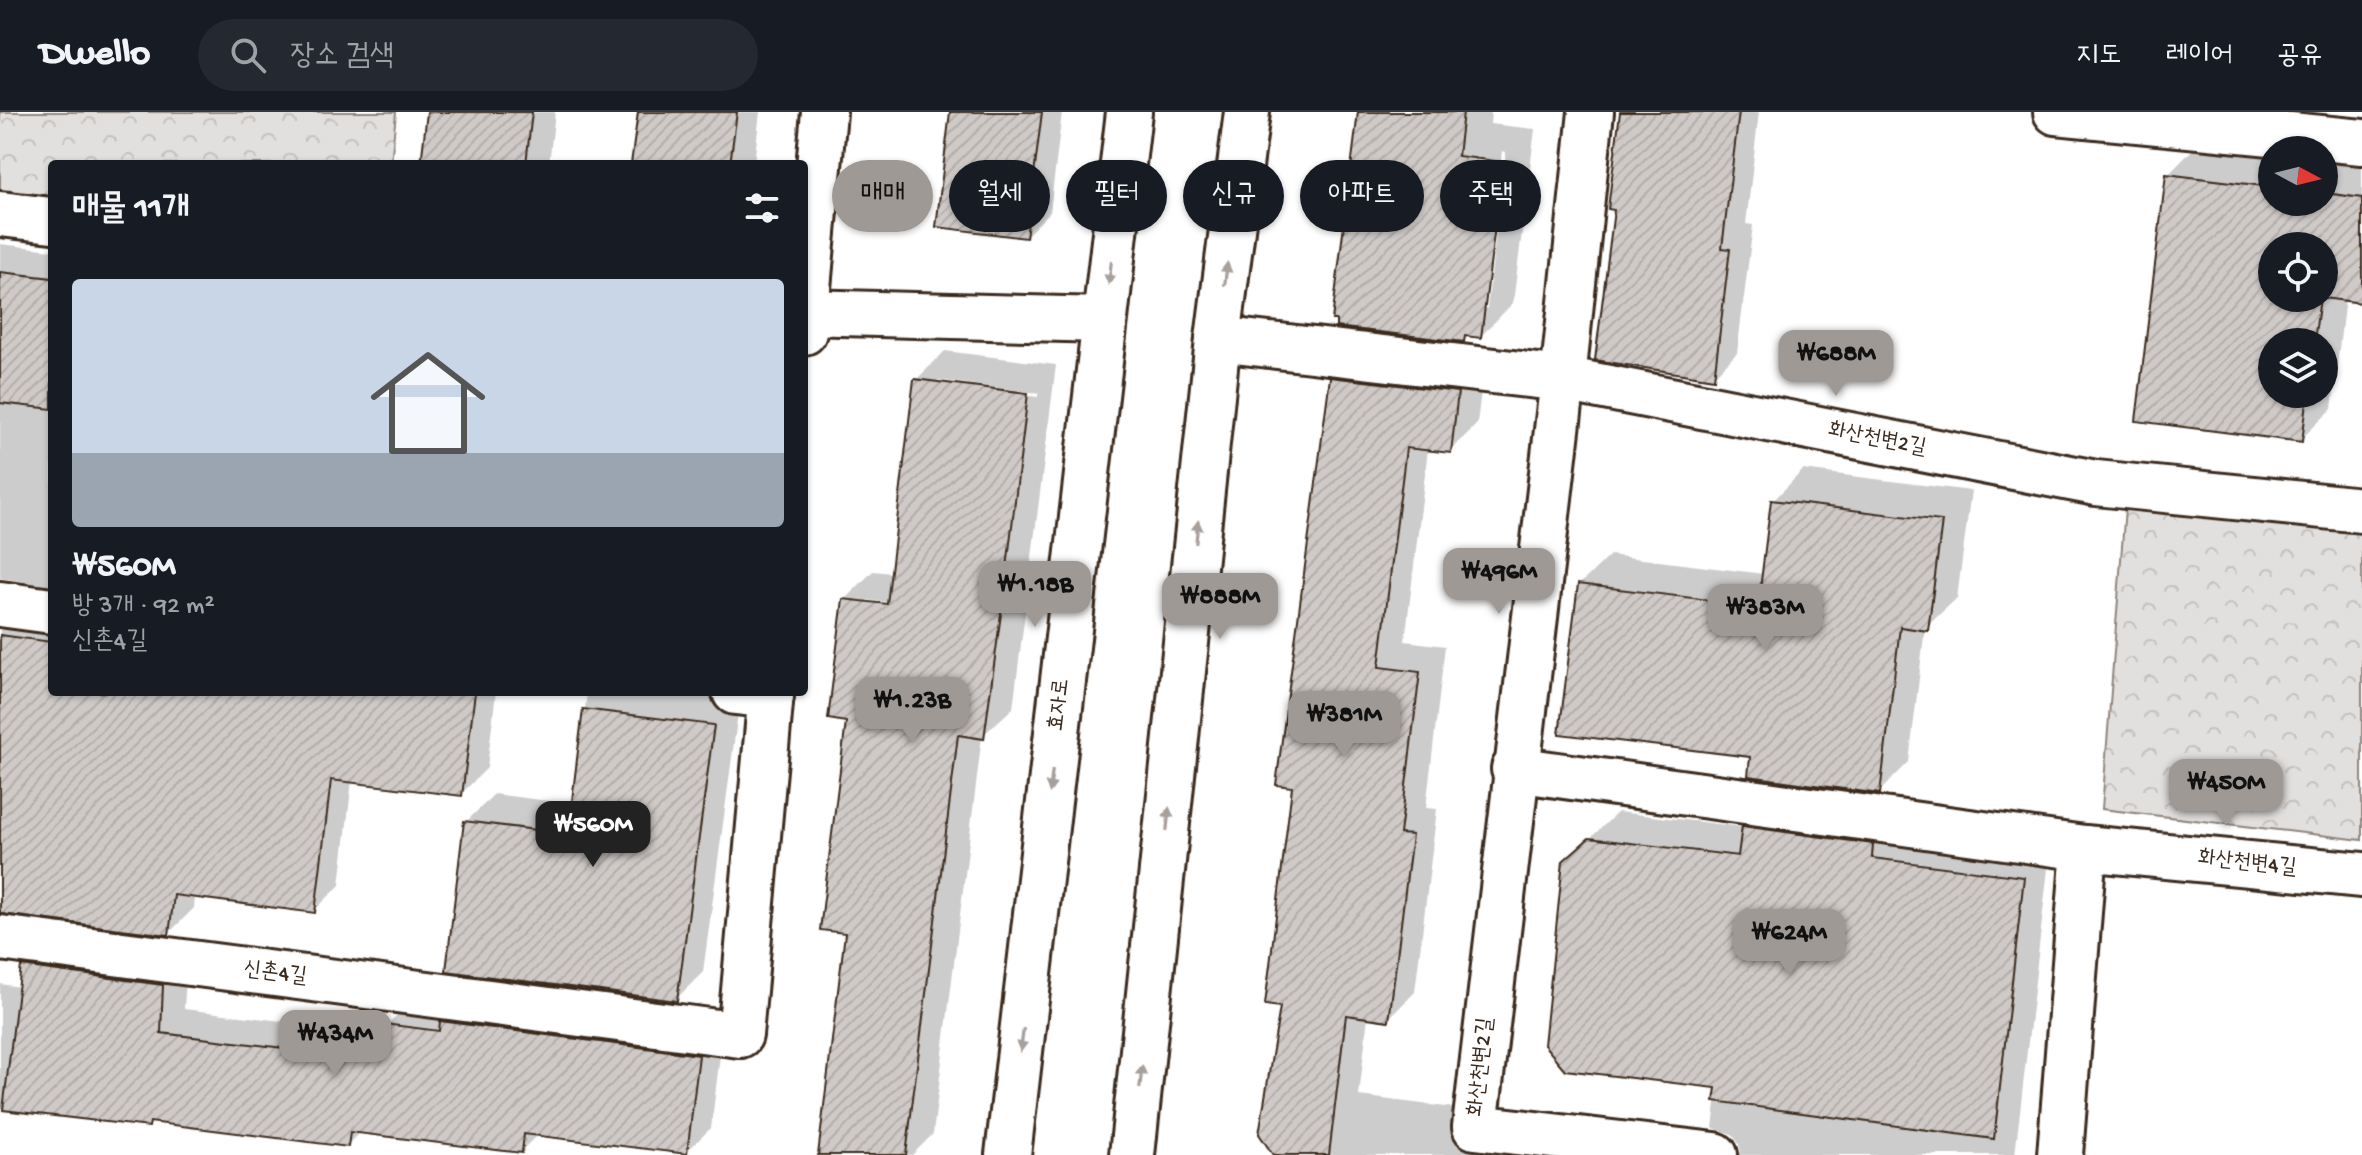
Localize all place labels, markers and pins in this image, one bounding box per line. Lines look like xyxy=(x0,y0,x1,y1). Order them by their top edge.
pin: ₩688M xyxy=(1780,330,1892,398)
pin: ₩496M xyxy=(1443,548,1555,616)
pin: ₩1.18B xyxy=(970,561,1100,629)
pin: ₩888M xyxy=(1164,573,1276,641)
pin: ₩383M xyxy=(1709,584,1821,652)
pin: ₩1.23B xyxy=(847,677,977,745)
pin: ₩381M xyxy=(1288,691,1400,759)
pin: ₩450M xyxy=(2170,759,2282,827)
pin: ₩560M xyxy=(537,801,649,869)
pin: ₩624M xyxy=(1733,909,1845,977)
pin: ₩434M xyxy=(279,1010,391,1078)

